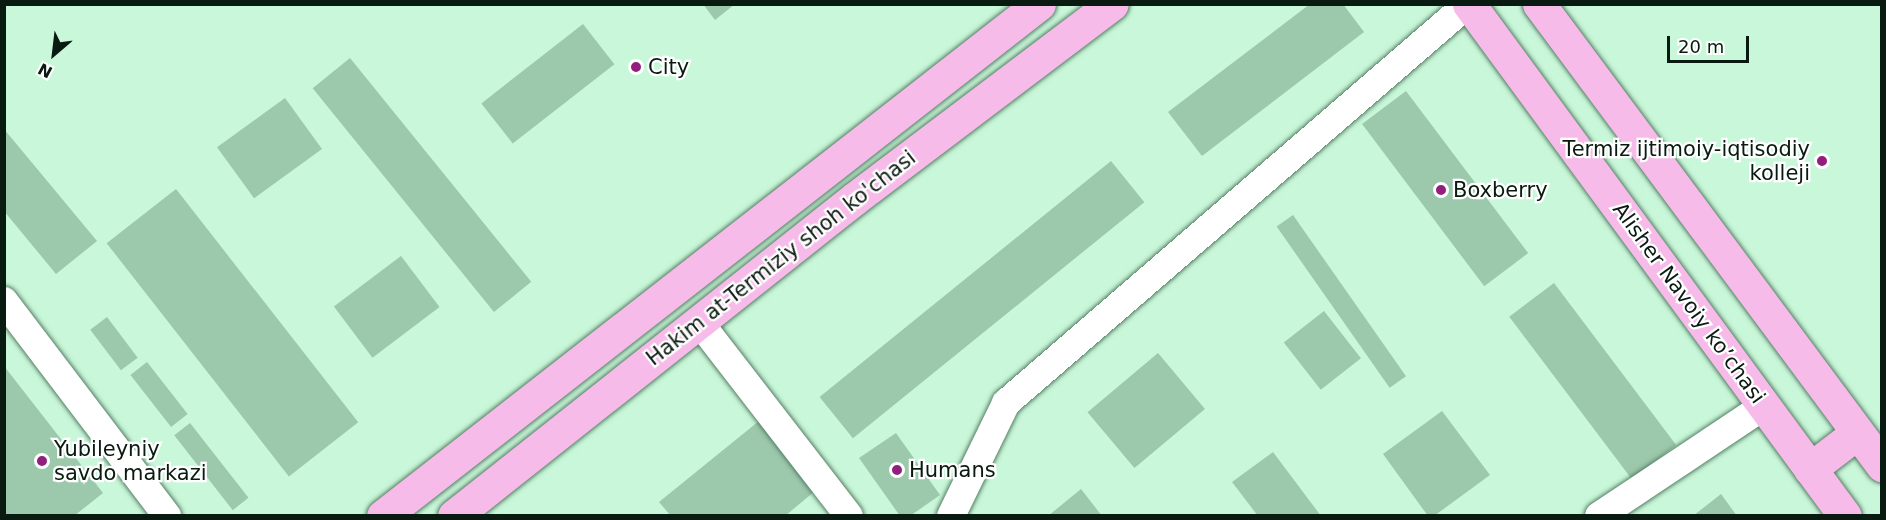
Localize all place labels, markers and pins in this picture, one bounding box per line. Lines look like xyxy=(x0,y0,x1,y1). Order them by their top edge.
place label: City xyxy=(648,54,689,80)
marker: City xyxy=(629,60,643,74)
place label: Termiz ijtimoiy-iqtisodiy kolleji xyxy=(1562,136,1810,186)
marker: Termiz ijtimoiy-iqtisodiy kolleji xyxy=(1815,154,1829,168)
place label: Boxberry xyxy=(1453,177,1548,203)
marker: Boxberry xyxy=(1434,183,1448,197)
place label: Yubileyniy savdo markazi xyxy=(54,436,207,486)
marker: Yubileyniy savdo markazi xyxy=(35,454,49,468)
place label: Humans xyxy=(909,457,996,483)
marker: Humans xyxy=(890,463,904,477)

